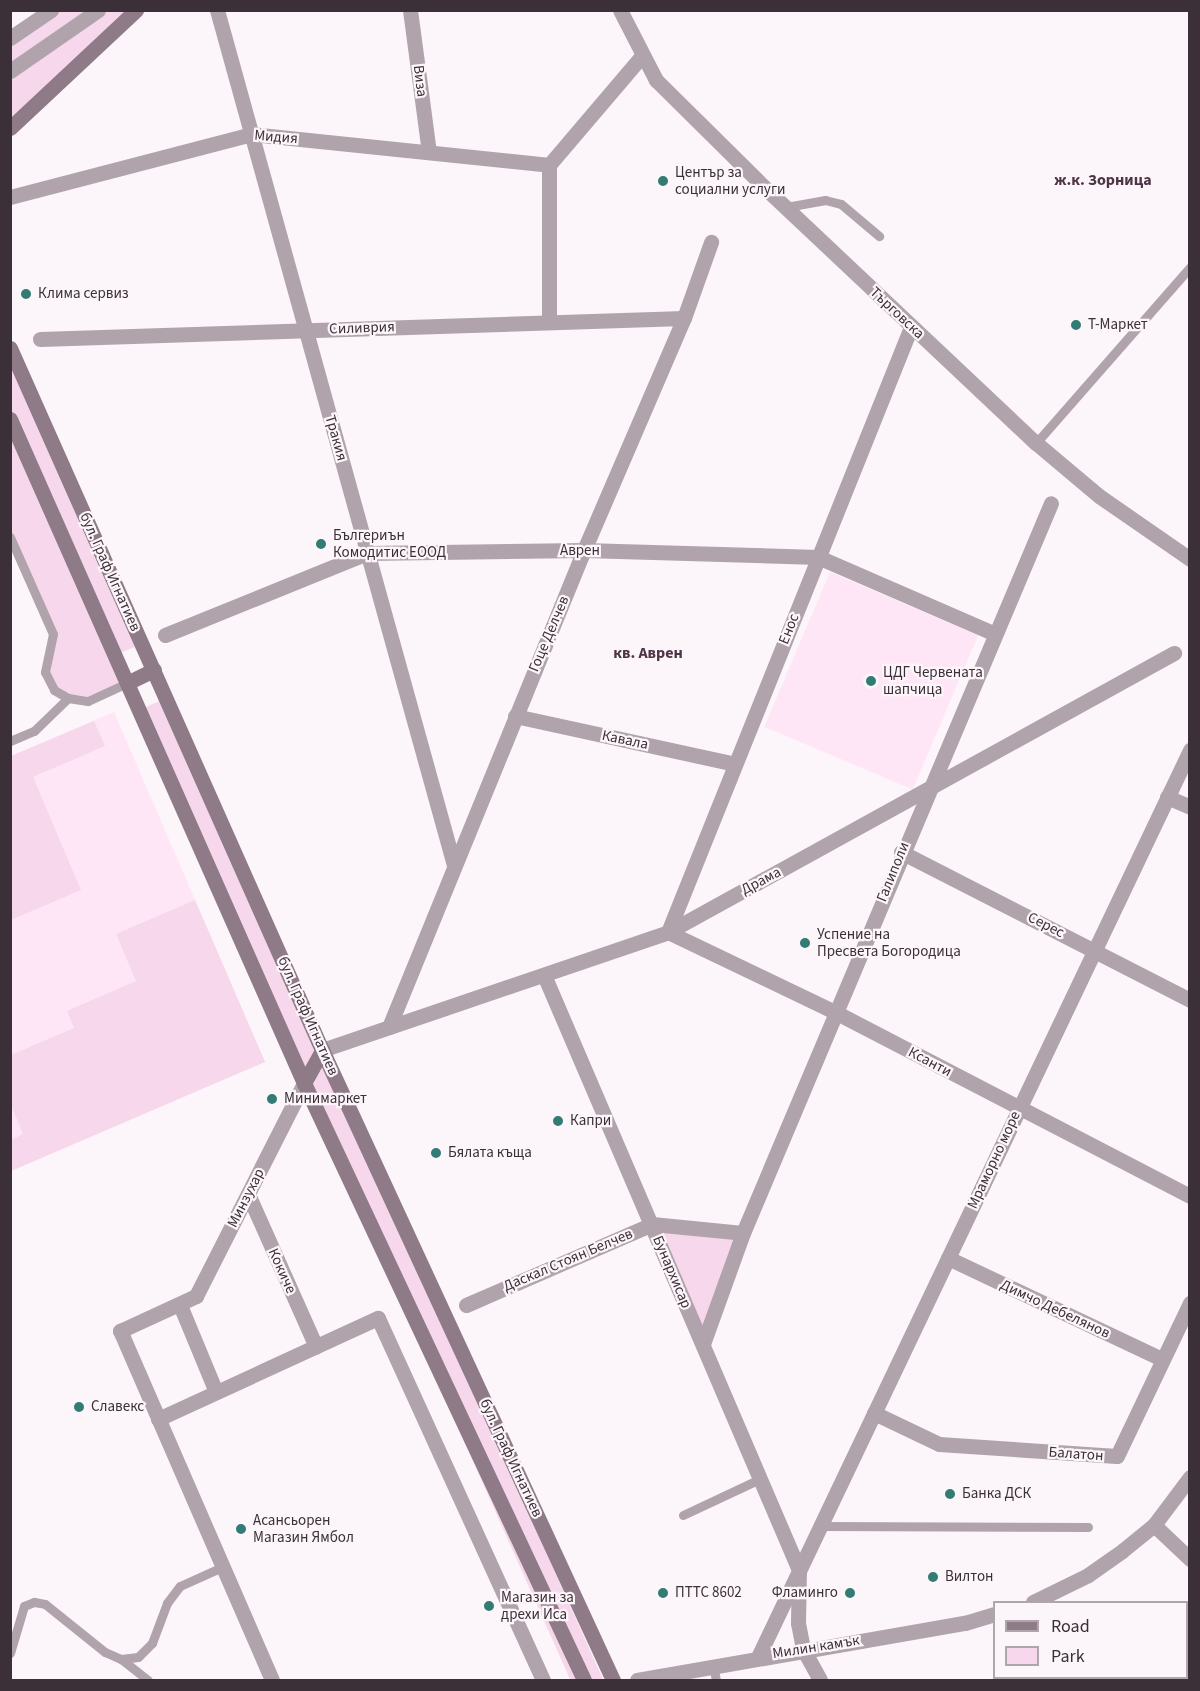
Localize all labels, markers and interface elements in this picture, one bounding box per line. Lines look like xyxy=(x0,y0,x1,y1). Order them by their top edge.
street label: Виза xyxy=(409,64,431,98)
street label: Мидия xyxy=(254,126,298,148)
place label: Център за социални услуги xyxy=(675,163,786,198)
district label: ж.к. Зорница xyxy=(1054,170,1152,190)
marker: Център за социални услуги xyxy=(656,174,670,188)
street label: Търговска xyxy=(866,283,928,343)
place label: Клима сервиз xyxy=(38,285,129,303)
marker: Клима сервиз xyxy=(19,287,33,301)
place label: Т-Маркет xyxy=(1088,316,1148,334)
street label: Силиврия xyxy=(329,318,395,338)
marker: Т-Маркет xyxy=(1069,318,1083,332)
street label: Тракия xyxy=(321,413,351,463)
street label: бул. Граф Игнатиев xyxy=(76,510,144,634)
place label: Бългериън Комодитис ЕООД xyxy=(333,526,446,561)
marker: Бългериън Комодитис ЕООД xyxy=(314,537,328,551)
street label: Аврен xyxy=(560,542,600,560)
street label: Гоце Делчев xyxy=(525,593,573,675)
street label: Енос xyxy=(775,611,803,647)
district label: кв. Аврен xyxy=(613,643,683,663)
place label: ЦДГ Червената шапчица xyxy=(883,663,983,698)
marker: ЦДГ Червената шапчица xyxy=(864,674,878,688)
street label: Кавала xyxy=(600,726,650,754)
street label: Галиполи xyxy=(873,839,913,905)
street label: Драма xyxy=(738,863,784,899)
street label: Серес xyxy=(1025,908,1067,942)
place label: Успение на Пресвета Богородица xyxy=(817,925,961,960)
marker: Успение на Пресвета Богородица xyxy=(798,936,812,950)
street label: бул. Граф Игнатиев xyxy=(274,954,342,1078)
street label: Ксанти xyxy=(905,1043,955,1081)
place label: Минимаркет xyxy=(284,1090,367,1108)
marker: Минимаркет xyxy=(265,1092,279,1106)
street label: Мраморно море xyxy=(964,1108,1024,1212)
place label: Капри xyxy=(570,1112,611,1130)
marker: Капри xyxy=(551,1114,565,1128)
place label: Бялата къща xyxy=(448,1144,532,1162)
marker: Бялата къща xyxy=(429,1146,443,1160)
street label: Минзухар xyxy=(223,1165,269,1231)
street label: Даскал Стоян Белчев xyxy=(501,1225,635,1295)
street label: Бунархисар xyxy=(649,1233,695,1311)
street label: Кокиче xyxy=(264,1246,300,1296)
street label: Димчо Дебелянов xyxy=(997,1276,1113,1342)
street label: бул. Граф Игнатиев xyxy=(476,1396,546,1520)
place label: Славекс xyxy=(91,1398,144,1416)
marker: Славекс xyxy=(72,1400,86,1414)
street label: Балатон xyxy=(1048,1443,1104,1465)
place label: Банка ДСК xyxy=(962,1485,1031,1503)
marker: Банка ДСК xyxy=(943,1487,957,1501)
place label: Асансьорен Магазин Ямбол xyxy=(253,1511,354,1546)
marker: Асансьорен Магазин Ямбол xyxy=(234,1522,248,1536)
place label: Вилтон xyxy=(945,1568,994,1586)
marker: Вилтон xyxy=(926,1570,940,1584)
place label: ПТТС 8602 xyxy=(675,1584,742,1602)
place label: Фламинго xyxy=(772,1584,838,1602)
marker: ПТТС 8602 xyxy=(656,1586,670,1600)
marker: Фламинго xyxy=(843,1586,857,1600)
place label: Магазин за дрехи Иса xyxy=(501,1588,574,1623)
marker: Магазин за дрехи Иса xyxy=(482,1599,496,1613)
legend xyxy=(993,1601,1188,1679)
text: Road xyxy=(1051,1614,1090,1639)
street label: Милин камък xyxy=(771,1631,861,1663)
text: Park xyxy=(1051,1644,1085,1669)

